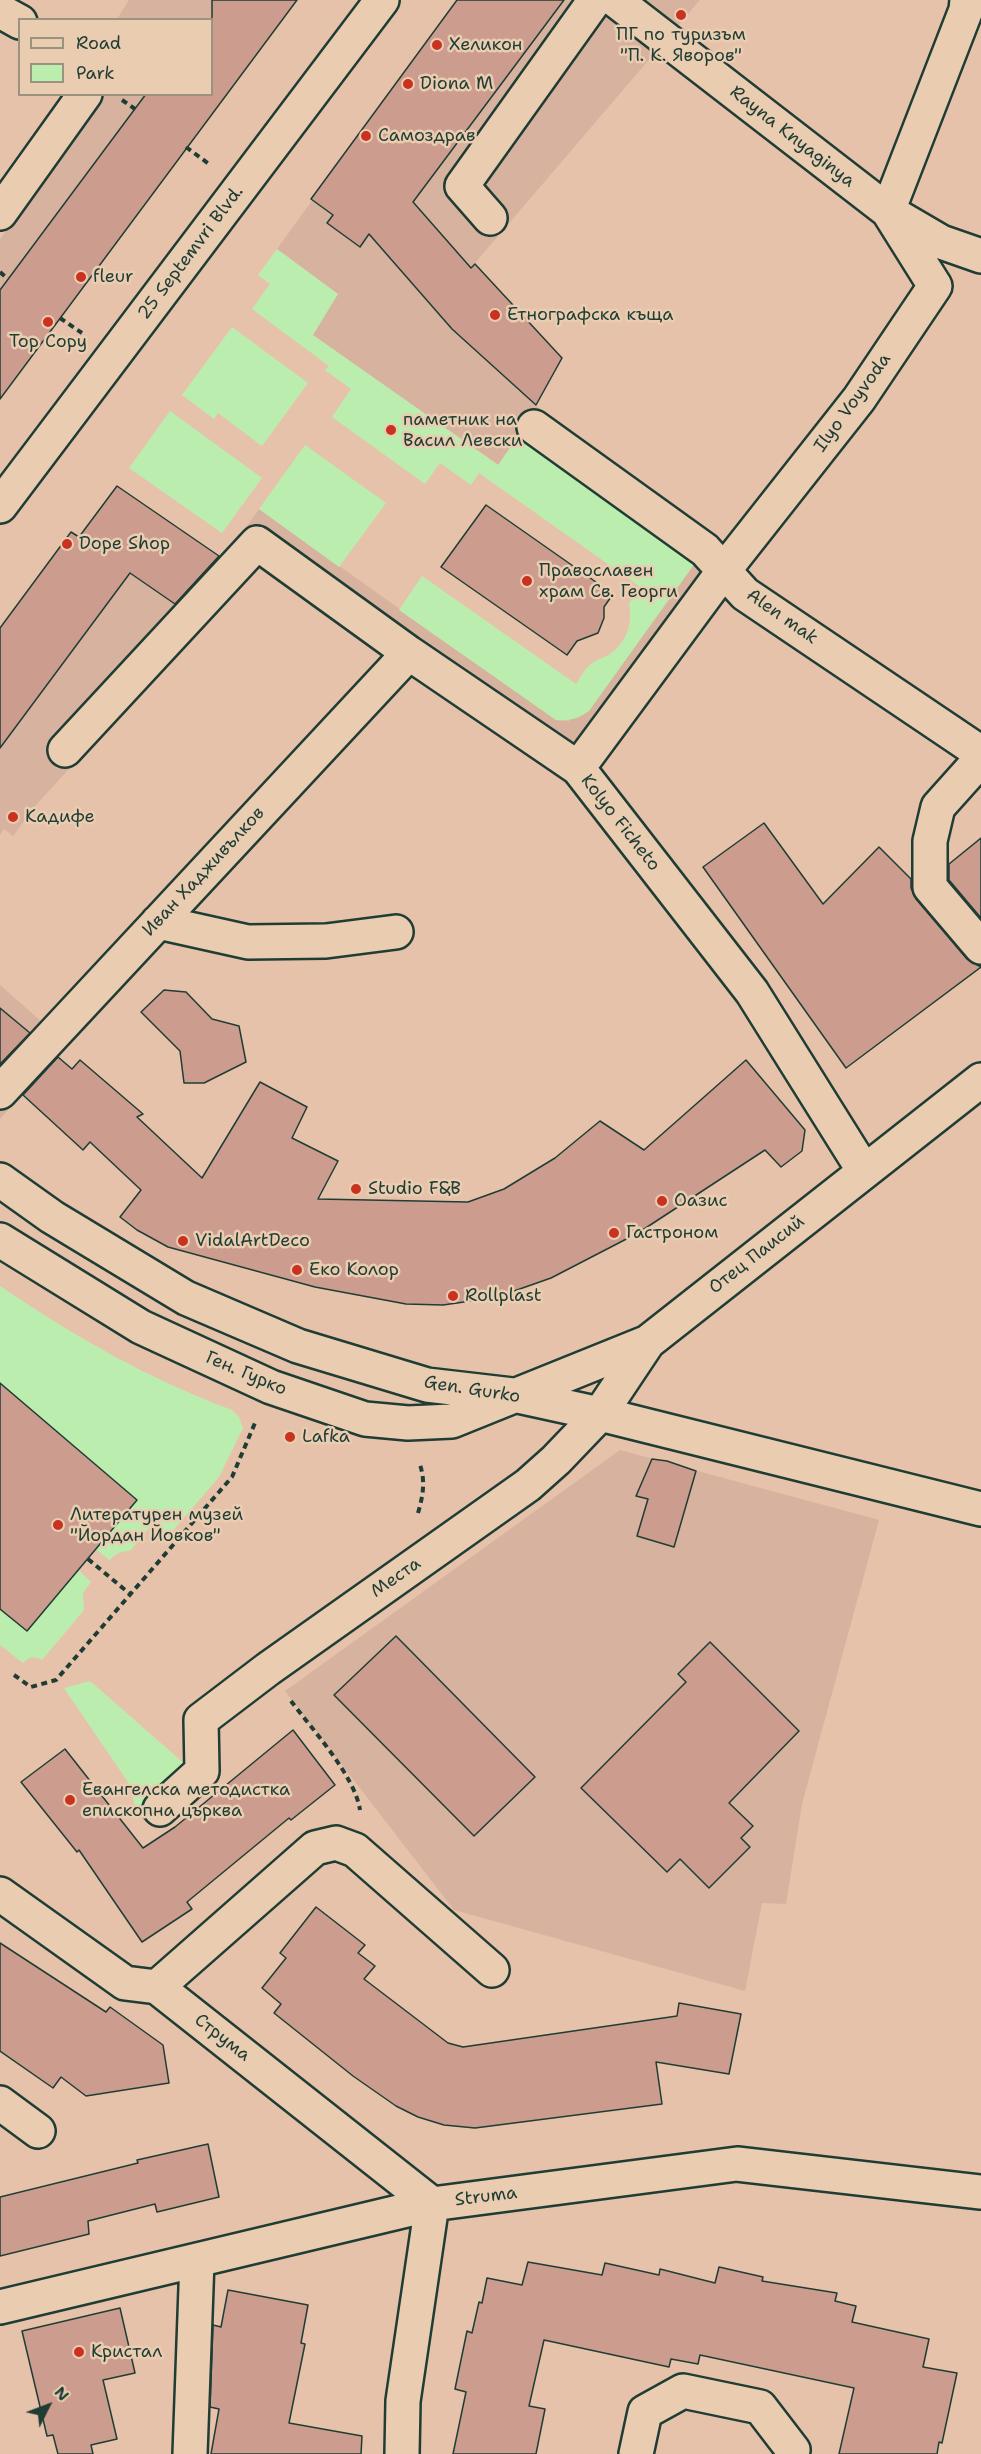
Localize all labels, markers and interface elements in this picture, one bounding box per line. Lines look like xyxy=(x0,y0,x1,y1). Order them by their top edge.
marker: ПГ по туризъм "П. К. Яворов" xyxy=(674,8,688,22)
legend xyxy=(18,18,213,96)
place label: ПГ по туризъм "П. К. Яворов" xyxy=(616,24,746,66)
text: Road xyxy=(76,31,121,55)
place label: Хеликон xyxy=(449,34,522,56)
marker: Хеликон xyxy=(430,38,444,52)
text: Park xyxy=(76,61,115,85)
place label: Diona M xyxy=(420,73,493,95)
marker: Diona M xyxy=(401,77,415,91)
street label: Rayna Knyaginya xyxy=(725,82,859,192)
place label: Самоздрав xyxy=(378,125,475,147)
marker: Самоздрав xyxy=(359,129,373,143)
street label: 25 Septemvri Blvd. xyxy=(134,182,248,324)
place label: fleur xyxy=(93,266,134,288)
marker: fleur xyxy=(74,270,88,284)
place label: Етнографска къща xyxy=(507,304,674,326)
marker: Етнографска къща xyxy=(488,308,502,322)
marker: Top Copy xyxy=(41,315,55,329)
place label: Top Copy xyxy=(9,331,87,353)
street label: Ilyo Voyvoda xyxy=(810,349,896,457)
place label: паметник на Васил Левски xyxy=(403,409,523,452)
marker: паметник на Васил Левски xyxy=(384,423,398,437)
place label: Dope Shop xyxy=(79,533,170,555)
marker: Dope Shop xyxy=(60,537,74,551)
place label: Православен храм Св. Георги xyxy=(539,560,678,602)
marker: Православен храм Св. Георги xyxy=(520,574,534,588)
street label: Alen mak xyxy=(742,585,822,649)
street label: Kolyo Ficheto xyxy=(576,770,664,876)
street label: Иван Хадживълков xyxy=(138,803,270,941)
place label: Кадифе xyxy=(25,806,95,828)
marker: Кадифе xyxy=(6,810,20,824)
place label: Studio F&B xyxy=(368,1178,461,1200)
marker: Studio F&B xyxy=(349,1182,363,1196)
place label: Оазис xyxy=(674,1190,728,1212)
marker: Оазис xyxy=(655,1194,669,1208)
street label: Отец Паисий xyxy=(705,1211,809,1299)
place label: Гастроном xyxy=(626,1222,718,1244)
marker: Гастроном xyxy=(607,1226,621,1240)
place label: VidalArtDeco xyxy=(195,1230,310,1252)
marker: VidalArtDeco xyxy=(176,1234,190,1248)
place label: Eко Колор xyxy=(309,1259,399,1281)
marker: Eко Колор xyxy=(290,1263,304,1277)
place label: Rollplast xyxy=(465,1285,542,1307)
marker: Rollplast xyxy=(446,1289,460,1303)
street label: Ген. Гурко xyxy=(202,1347,290,1401)
street label: Gen. Gurko xyxy=(422,1372,522,1408)
place label: Lafka xyxy=(302,1426,350,1448)
marker: Lafka xyxy=(283,1430,297,1444)
place label: Литературен музей "Йордан Йовков" xyxy=(70,1504,243,1546)
marker: Литературен музей "Йордан Йовков" xyxy=(51,1518,65,1532)
street label: Места xyxy=(367,1553,425,1603)
place label: Евангелска методистка епископна църква xyxy=(82,1779,290,1822)
marker: Евангелска методистка епископна църква xyxy=(63,1793,77,1807)
street label: Струма xyxy=(190,2009,254,2067)
street label: Struma xyxy=(454,2182,518,2212)
place label: Кристал xyxy=(91,2341,162,2363)
marker: Кристал xyxy=(72,2345,86,2359)
north arrow xyxy=(18,2376,78,2436)
text: N xyxy=(50,2382,74,2405)

